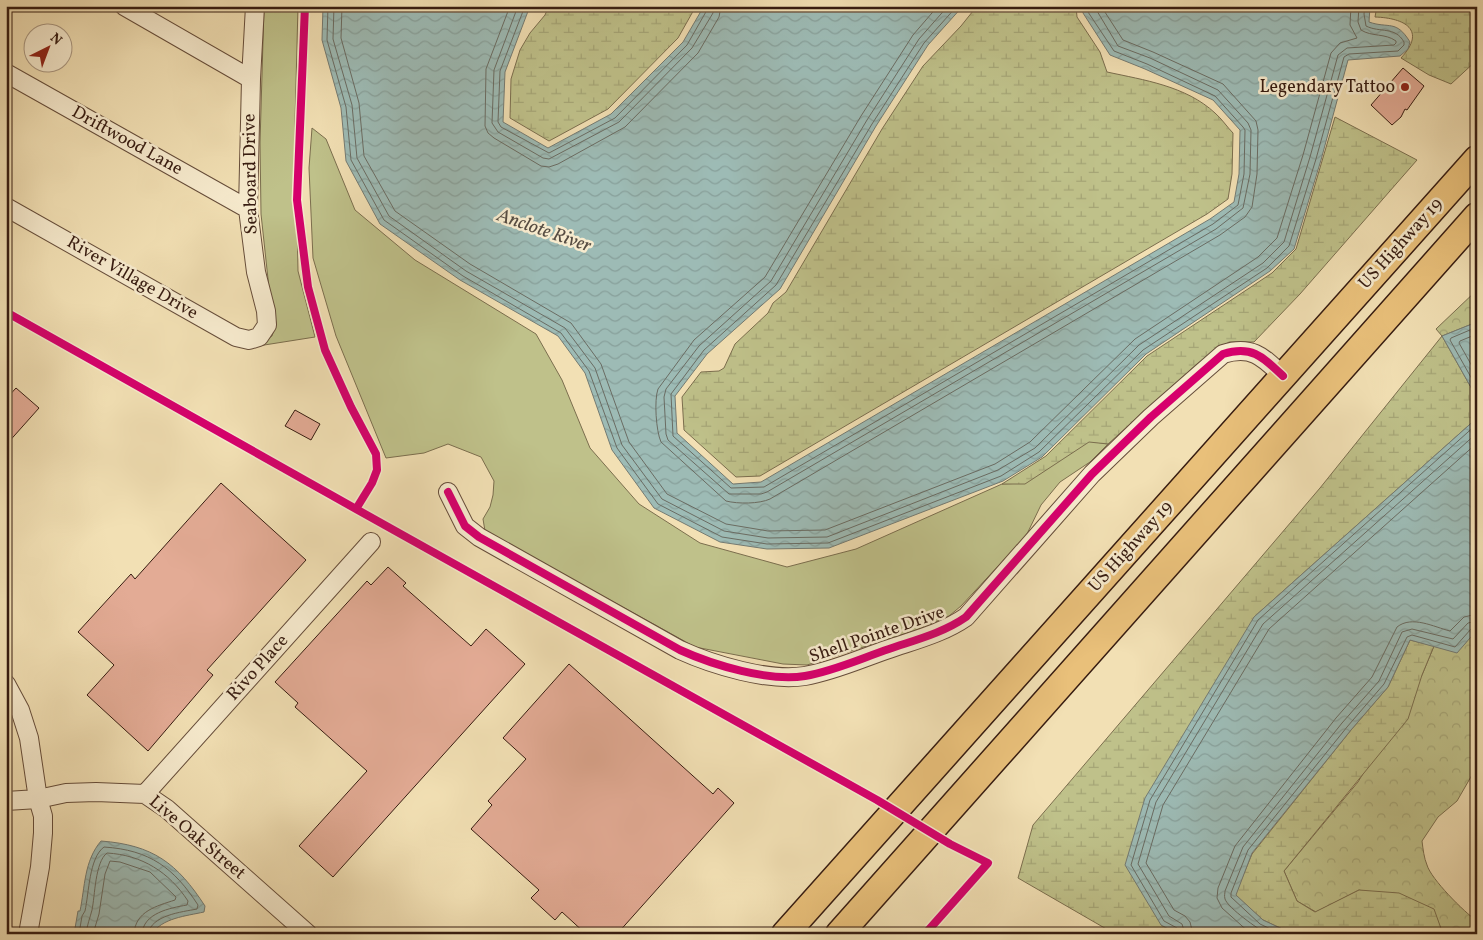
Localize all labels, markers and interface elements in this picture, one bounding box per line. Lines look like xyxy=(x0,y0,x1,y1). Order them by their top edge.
north arrow xyxy=(22,22,72,72)
text: N xyxy=(46,29,66,50)
place label: Legendary Tattoo xyxy=(1259,75,1395,100)
marker: Legendary Tattoo xyxy=(1399,81,1411,93)
street label: Driftwood Lane xyxy=(67,100,187,182)
street label: Seaboard Drive xyxy=(237,113,265,235)
street label: US Highway 19 xyxy=(1353,193,1449,295)
water label: Anclote River xyxy=(492,202,596,260)
street label: River Village Drive xyxy=(62,230,202,326)
street label: US Highway 19 xyxy=(1083,496,1179,598)
street label: Shell Pointe Drive xyxy=(806,600,948,670)
street label: Rivo Place xyxy=(221,629,295,707)
street label: Live Oak Street xyxy=(143,790,251,886)

